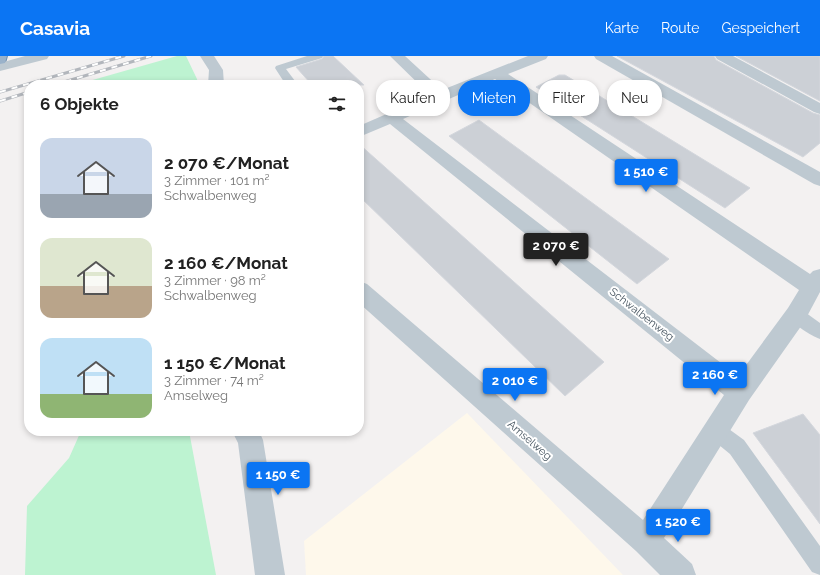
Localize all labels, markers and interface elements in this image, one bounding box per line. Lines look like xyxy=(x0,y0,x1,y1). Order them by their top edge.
text: Casavia xyxy=(20,17,90,39)
text: Karte xyxy=(605,20,639,36)
text: Route xyxy=(661,20,699,36)
text: Gespeichert xyxy=(721,20,800,36)
chip: Kaufen xyxy=(376,80,450,116)
chip: Mieten xyxy=(458,80,530,116)
chip: Filter xyxy=(538,80,599,116)
chip: Neu xyxy=(607,80,662,116)
icon: filters xyxy=(326,93,348,115)
text: 6 Objekte xyxy=(40,94,119,114)
text: 2 070 €/Monat xyxy=(164,153,289,173)
icon: home xyxy=(72,154,120,202)
pin: 1 510 € xyxy=(609,159,683,193)
text: 1 510 € xyxy=(624,164,668,179)
text: 3 Zimmer · 101 m² xyxy=(164,173,270,188)
text: Schwalbenweg xyxy=(164,188,257,203)
pin: 2 070 € xyxy=(519,233,593,267)
text: 2 070 € xyxy=(532,238,580,253)
text: 2 160 €/Monat xyxy=(164,253,288,273)
icon: home xyxy=(72,254,120,302)
text: 3 Zimmer · 98 m² xyxy=(164,273,266,288)
street label: Schwalbenweg xyxy=(607,285,677,344)
text: Schwalbenweg xyxy=(164,288,257,303)
text: 1 150 €/Monat xyxy=(164,353,286,373)
icon: home xyxy=(72,354,120,402)
pin: 2 160 € xyxy=(678,362,752,396)
text: 2 160 € xyxy=(692,367,738,382)
pin: 2 010 € xyxy=(478,368,552,402)
text: 3 Zimmer · 74 m² xyxy=(164,373,264,388)
text: 2 010 € xyxy=(492,373,538,388)
text: Amselweg xyxy=(164,388,228,403)
street label: Amselweg xyxy=(505,418,554,463)
pin: 1 150 € xyxy=(241,462,315,496)
text: 1 150 € xyxy=(256,467,300,482)
pin: 1 520 € xyxy=(641,509,715,543)
text: 1 520 € xyxy=(655,514,701,529)

